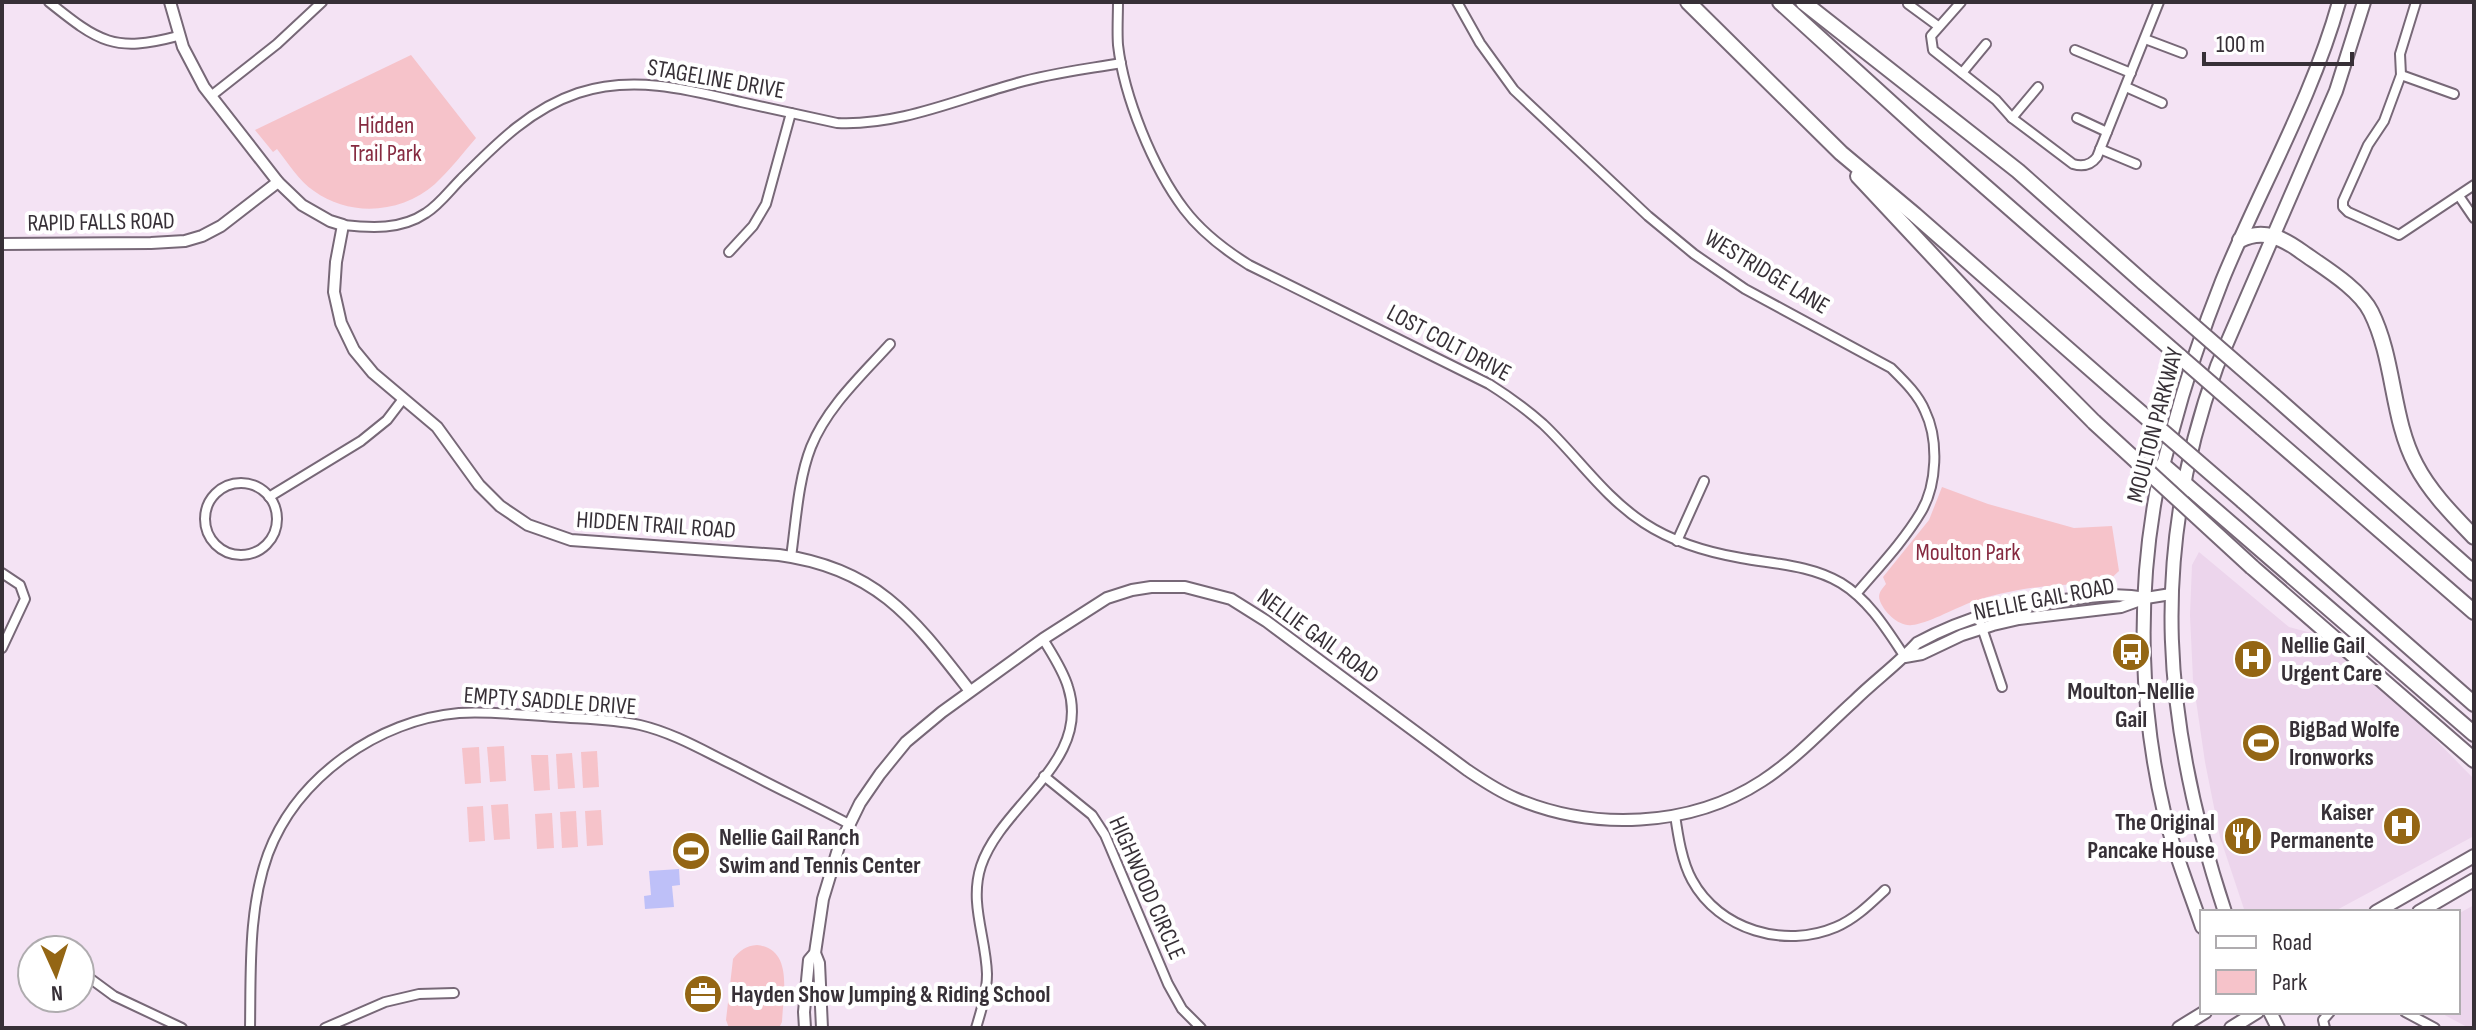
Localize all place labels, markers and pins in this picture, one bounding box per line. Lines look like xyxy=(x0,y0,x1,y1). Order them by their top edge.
bus stop icon: Moulton-Nellie Gail xyxy=(2110,631,2152,673)
place label: Nellie Gail Urgent Care xyxy=(2281,631,2382,688)
hospital icon: Nellie Gail Urgent Care xyxy=(2232,638,2274,680)
place label: Moulton-Nellie Gail xyxy=(2067,677,2195,734)
place label: BigBad Wolfe Ironworks xyxy=(2289,715,2400,772)
sports icon: BigBad Wolfe Ironworks xyxy=(2240,722,2282,764)
place label: Kaiser Permanente xyxy=(2270,798,2375,855)
hospital icon: Kaiser Permanente xyxy=(2381,805,2423,847)
place label: The Original Pancake House xyxy=(2087,808,2215,865)
restaurant icon: The Original Pancake House xyxy=(2222,815,2264,857)
place label: Nellie Gail Ranch Swim and Tennis Center xyxy=(719,823,921,880)
sports icon: Nellie Gail Ranch Swim and Tennis Center xyxy=(670,830,712,872)
office icon: Hayden Show Jumping & Riding School xyxy=(682,973,724,1015)
place label: Hayden Show Jumping & Riding School xyxy=(731,980,1051,1009)

